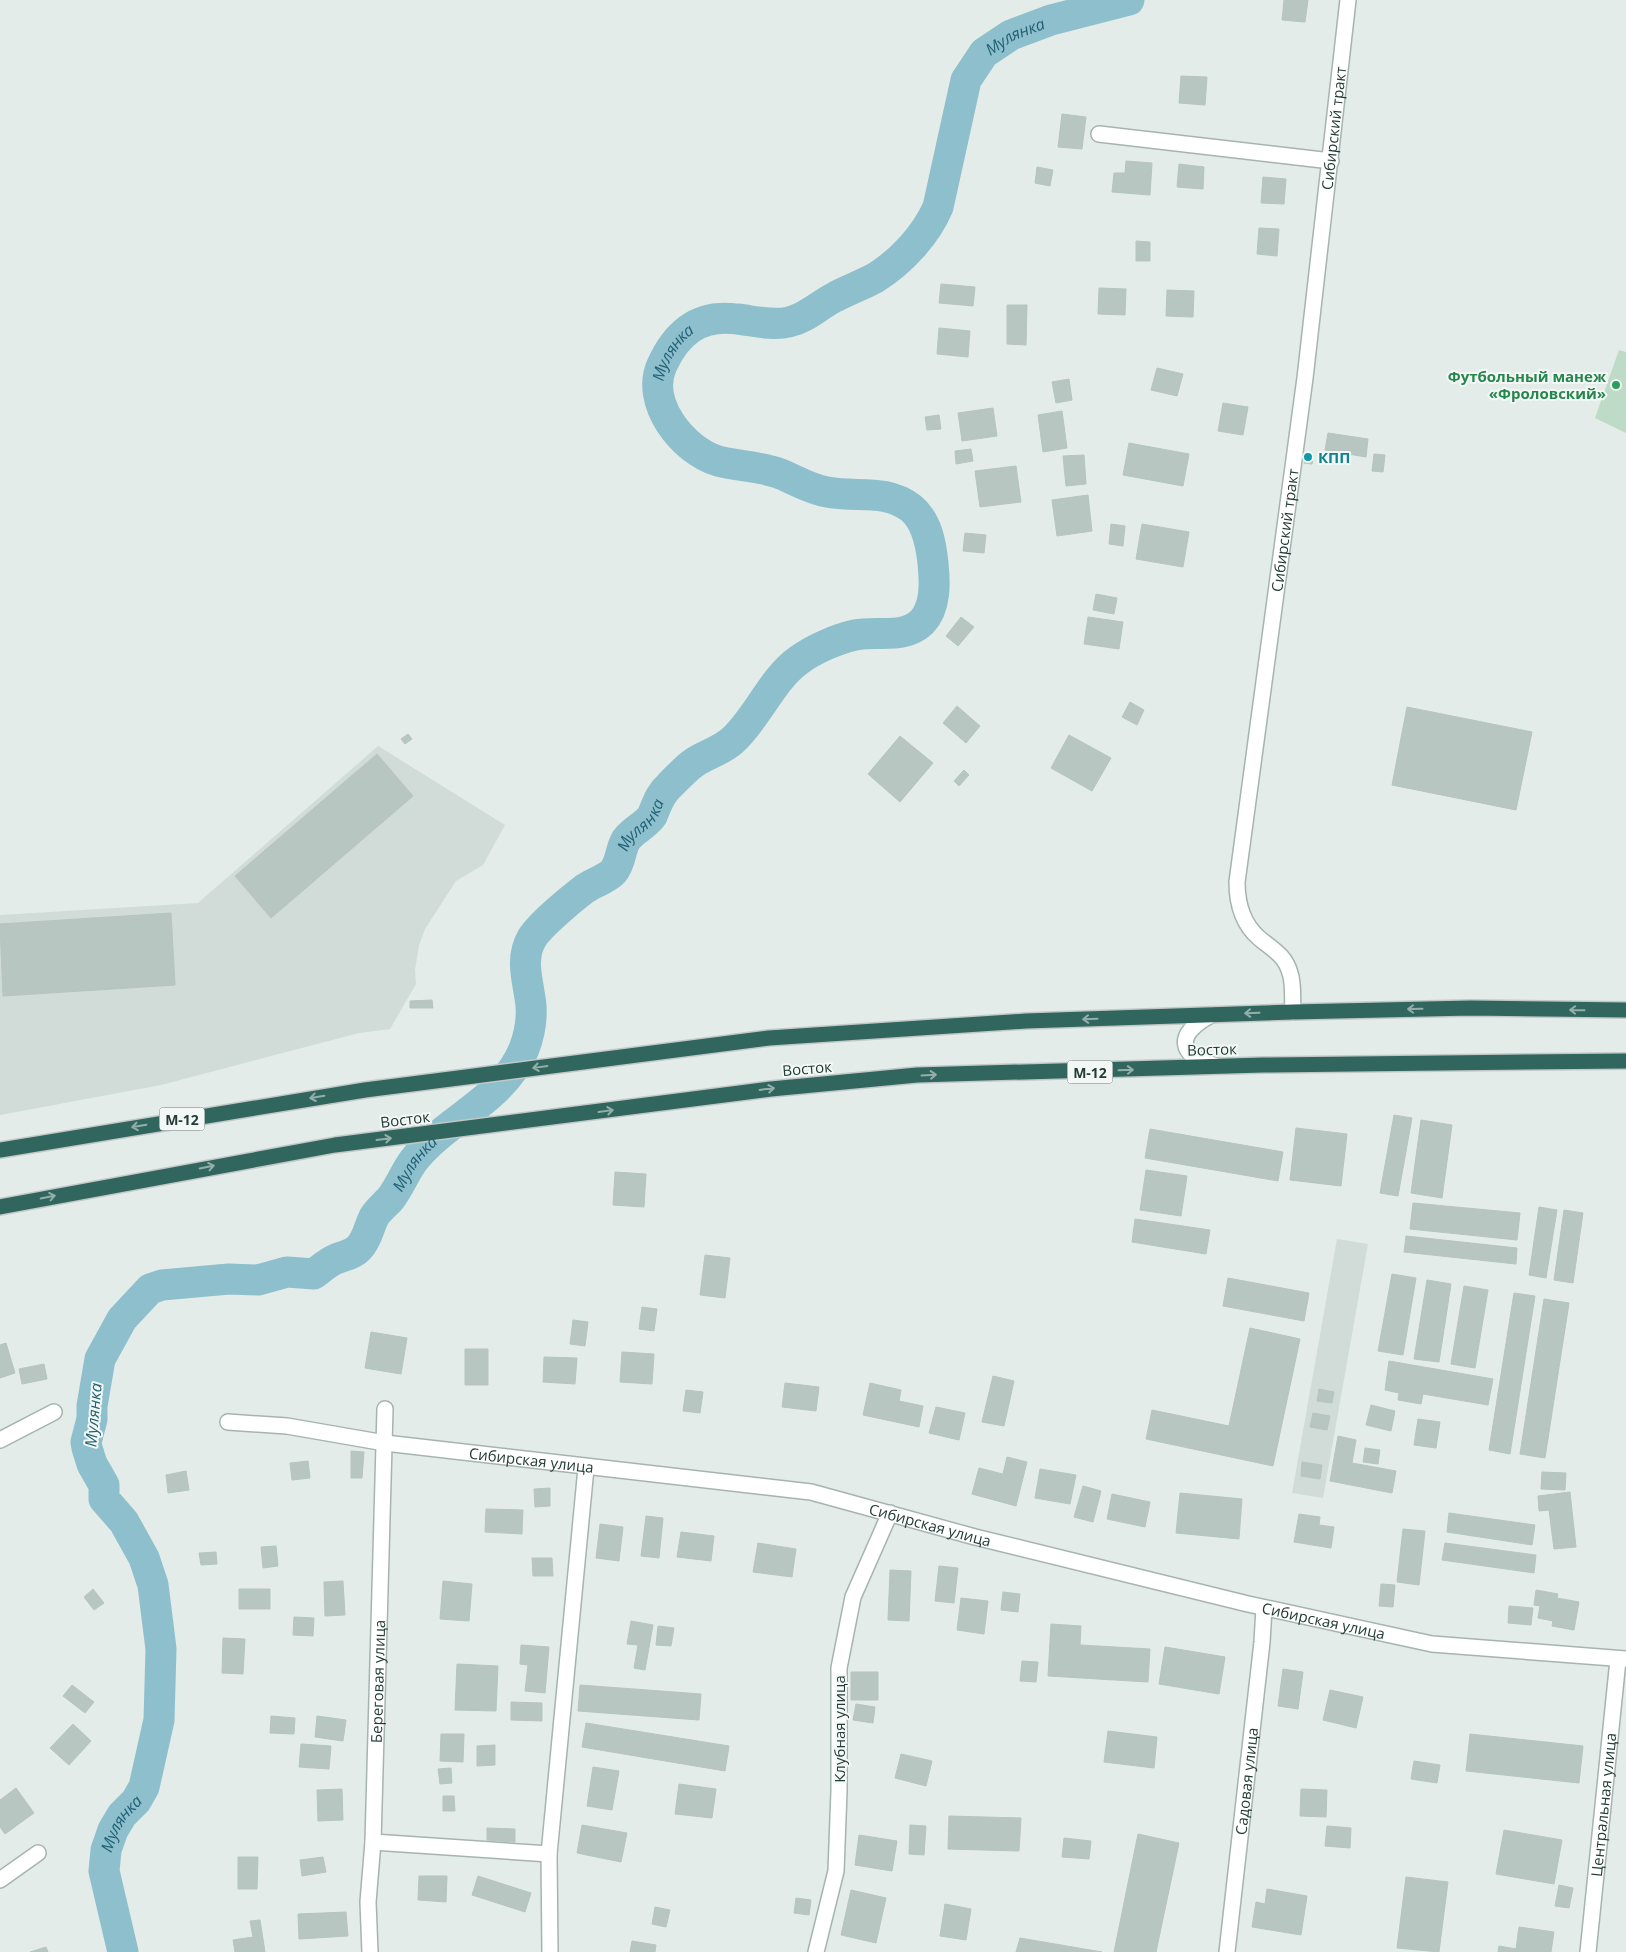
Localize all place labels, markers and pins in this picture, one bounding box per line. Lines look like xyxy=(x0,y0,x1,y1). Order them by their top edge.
place label: Футбольный манеж «Фроловский» xyxy=(1448,366,1607,403)
marker: Футбольный манеж «Фроловский» xyxy=(1610,379,1622,391)
place label: КПП xyxy=(1318,447,1350,467)
marker: КПП xyxy=(1302,451,1314,463)

